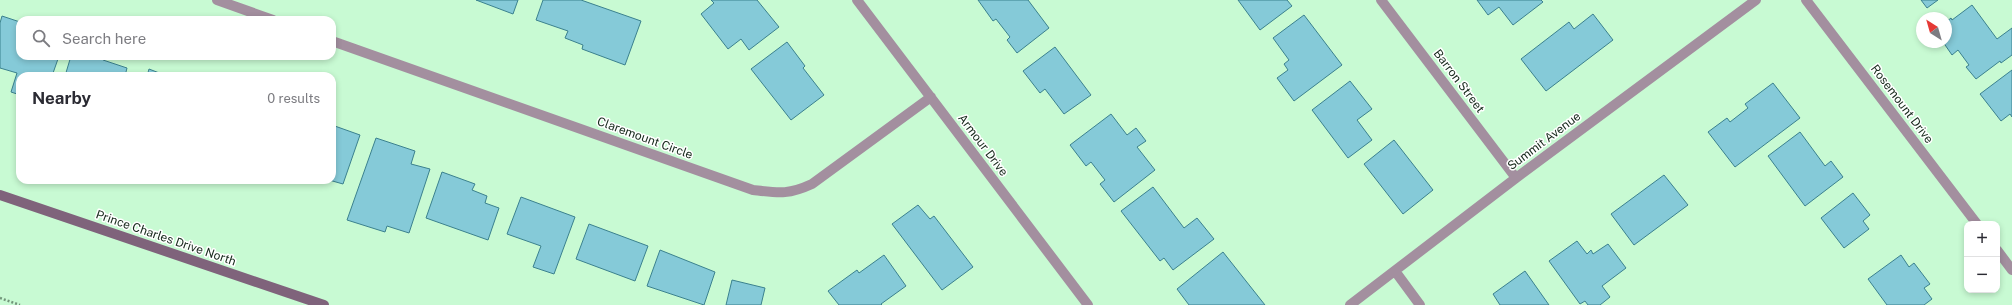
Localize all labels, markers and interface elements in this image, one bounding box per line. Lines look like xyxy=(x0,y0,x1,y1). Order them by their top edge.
north arrow xyxy=(1916,12,1952,48)
search box xyxy=(16,16,336,60)
icon: search xyxy=(30,27,52,49)
text: Search here xyxy=(62,30,146,47)
street label: Barron Street xyxy=(1431,47,1488,116)
street label: Rosemount Drive xyxy=(1868,62,1936,146)
text: Nearby xyxy=(32,88,91,108)
text: 0 results xyxy=(267,91,320,106)
street label: Summit Avenue xyxy=(1505,109,1583,173)
street label: Armour Drive xyxy=(955,111,1011,179)
street label: Claremount Circle xyxy=(595,114,695,162)
street label: Prince Charles Drive North xyxy=(94,207,238,269)
map controls xyxy=(1964,221,2000,293)
button: + xyxy=(1964,221,2000,257)
button: − xyxy=(1964,257,2000,293)

